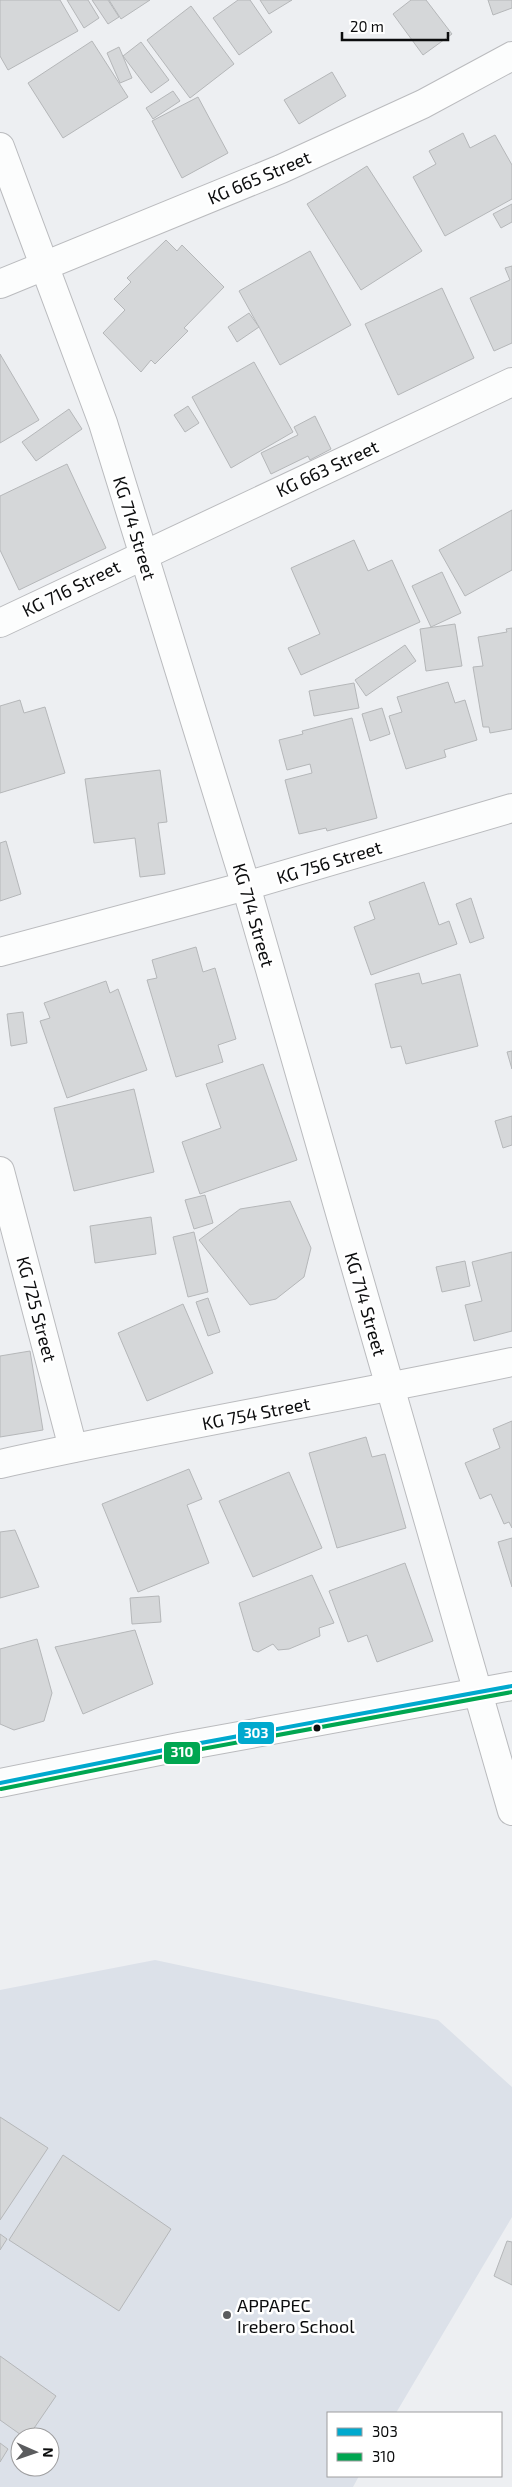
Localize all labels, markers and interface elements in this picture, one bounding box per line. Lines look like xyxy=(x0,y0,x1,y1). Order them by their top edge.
scale bar xyxy=(342,10,448,42)
text: 20 m xyxy=(350,17,384,35)
street label: KG 665 Street xyxy=(204,145,314,209)
street label: KG 663 Street xyxy=(272,435,382,501)
street label: KG 714 Street xyxy=(109,474,161,583)
street label: KG 716 Street xyxy=(18,555,124,621)
street label: KG 756 Street xyxy=(274,836,384,888)
street label: KG 714 Street xyxy=(229,861,279,970)
street label: KG 714 Street xyxy=(341,1250,391,1359)
street label: KG 725 Street xyxy=(12,1254,62,1364)
street label: KG 754 Street xyxy=(200,1392,312,1434)
line badge: 303 xyxy=(237,1721,275,1745)
unlabelled marker xyxy=(312,1723,322,1733)
text: 303 xyxy=(244,1724,268,1741)
line badge: 310 xyxy=(163,1741,201,1765)
text: 310 xyxy=(171,1743,194,1760)
place label: APPAPEC Irebero School xyxy=(237,2294,355,2337)
marker: APPAPEC Irebero School xyxy=(221,2309,233,2321)
legend xyxy=(327,2412,502,2477)
text: 303 xyxy=(372,2422,398,2440)
north arrow xyxy=(10,2427,60,2477)
text: N xyxy=(40,2447,57,2458)
text: 310 xyxy=(372,2447,395,2465)

